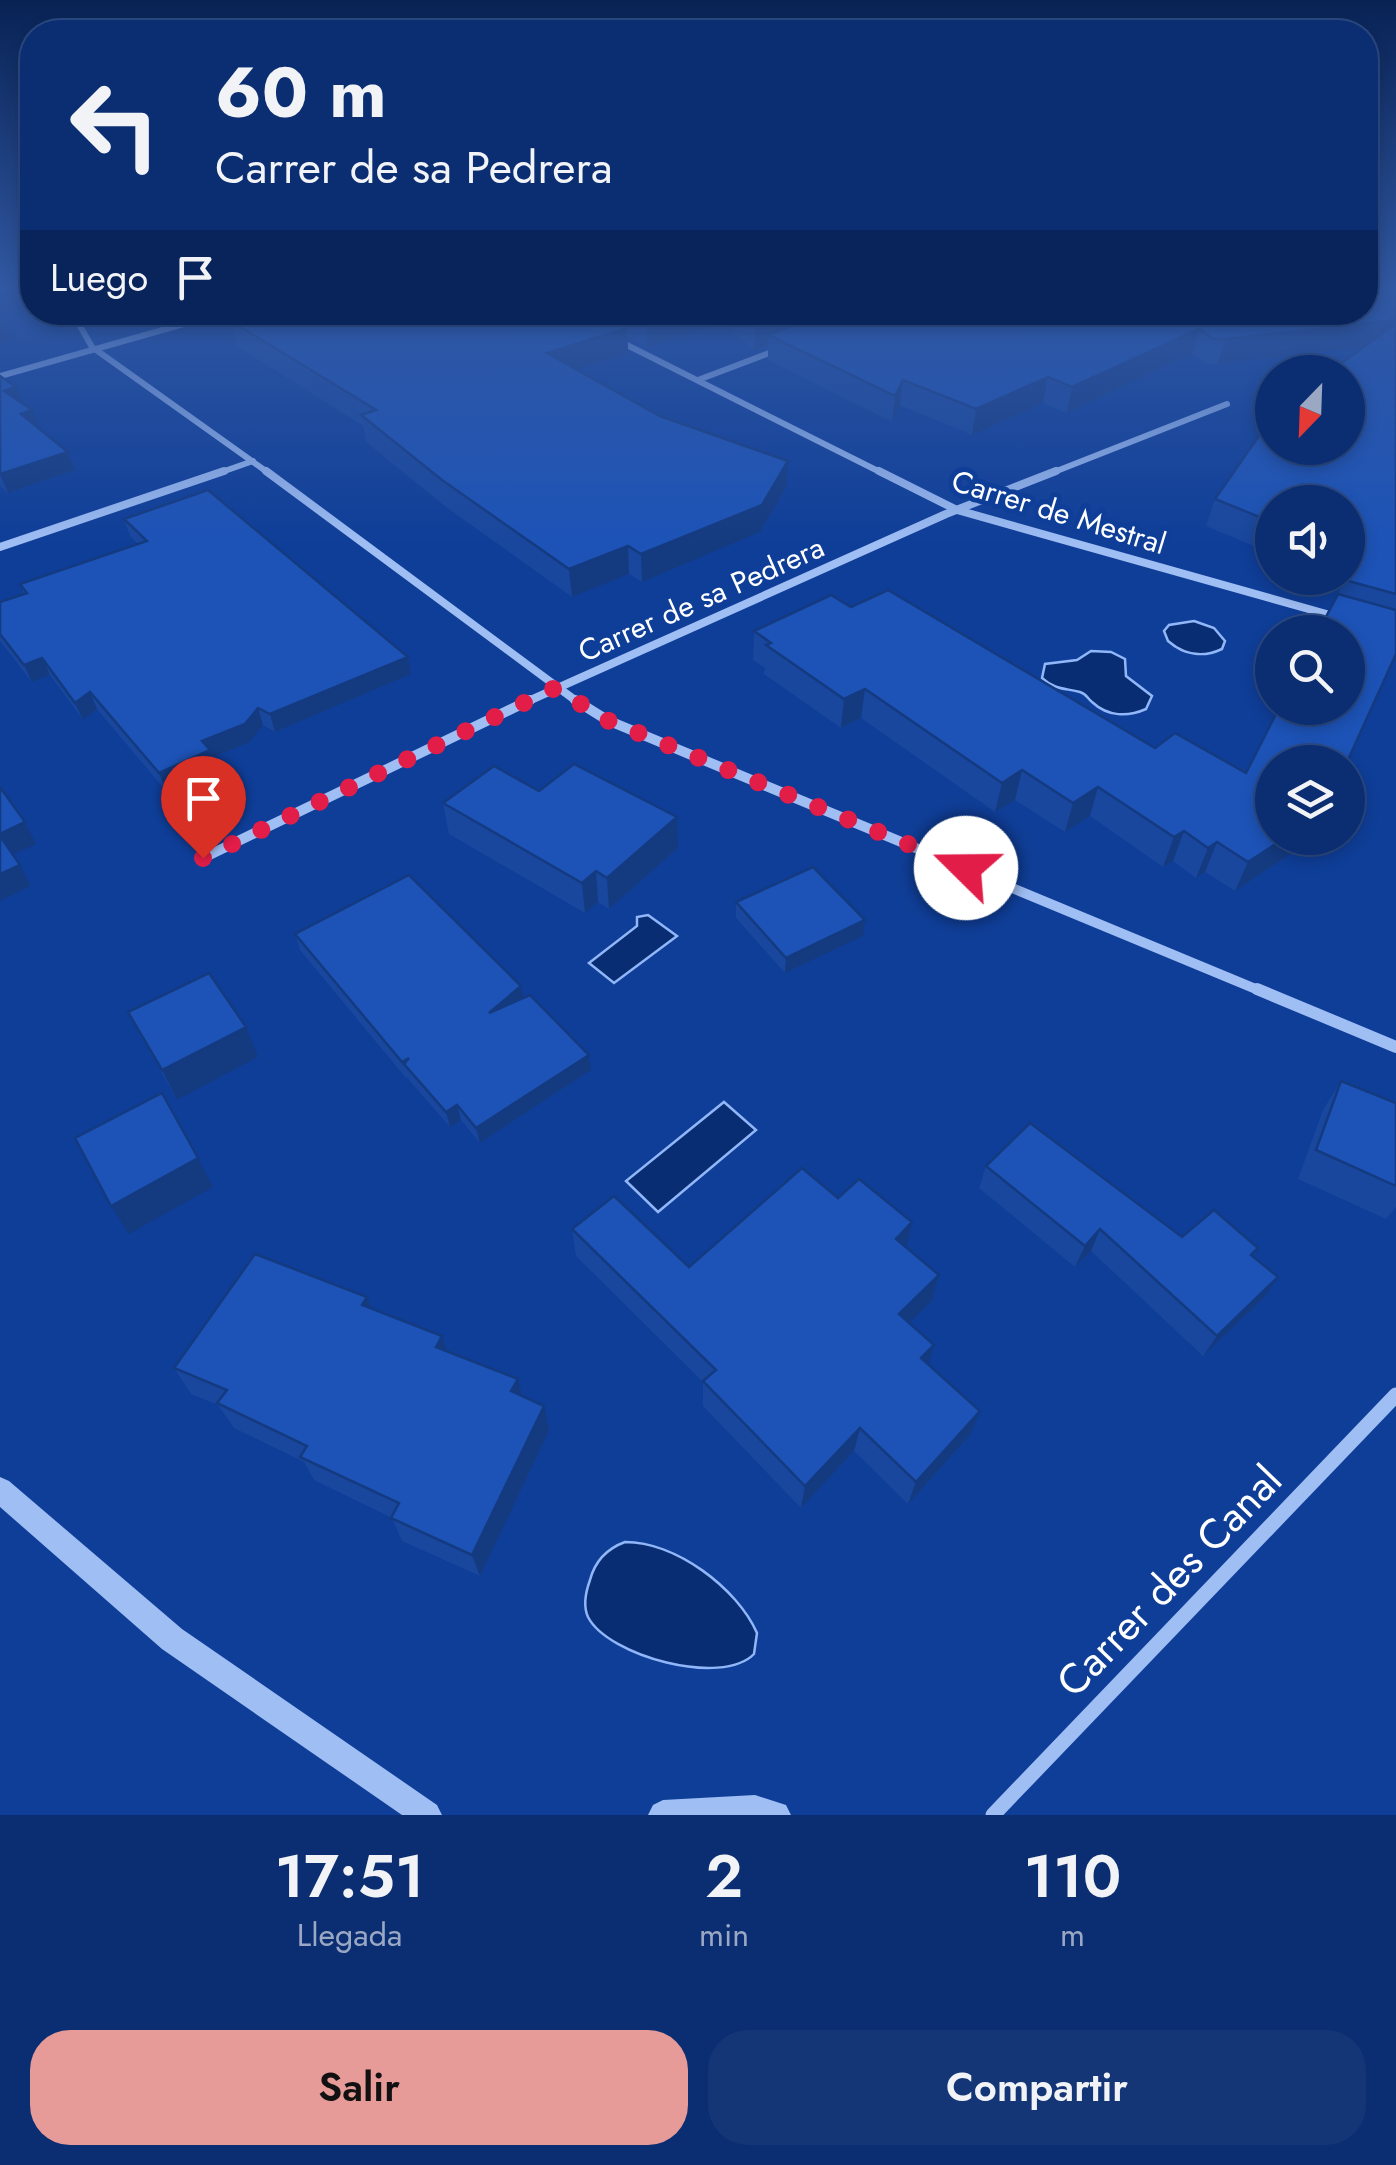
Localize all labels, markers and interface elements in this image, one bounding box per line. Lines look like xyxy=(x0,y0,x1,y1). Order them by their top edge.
text: 60 m xyxy=(215,42,387,143)
icon: left xyxy=(50,60,180,190)
text: Carrer de sa Pedrera xyxy=(215,135,613,200)
text: Luego xyxy=(50,250,148,305)
icon: arrive xyxy=(168,250,223,305)
north arrow xyxy=(1255,355,1365,465)
map controls xyxy=(1255,355,1365,855)
street label: Carrer de Mestral xyxy=(947,459,1171,565)
button: sound xyxy=(1255,485,1365,595)
street label: Carrer de sa Pedrera xyxy=(571,525,831,673)
button: search xyxy=(1255,615,1365,725)
button: layers xyxy=(1255,745,1365,855)
pin xyxy=(161,756,246,859)
icon: arrive xyxy=(176,771,231,826)
position arrow xyxy=(914,816,1018,920)
street label: Carrer des Canal xyxy=(1042,1451,1296,1711)
text: 17:51 xyxy=(275,1833,424,1920)
text: 2 xyxy=(705,1833,743,1920)
text: 110 xyxy=(1024,1833,1121,1920)
text: Llegada xyxy=(297,1912,402,1958)
text: min xyxy=(699,1912,749,1958)
text: m xyxy=(1060,1912,1085,1958)
button: Salir xyxy=(30,2030,688,2145)
button: Compartir xyxy=(708,2030,1366,2145)

